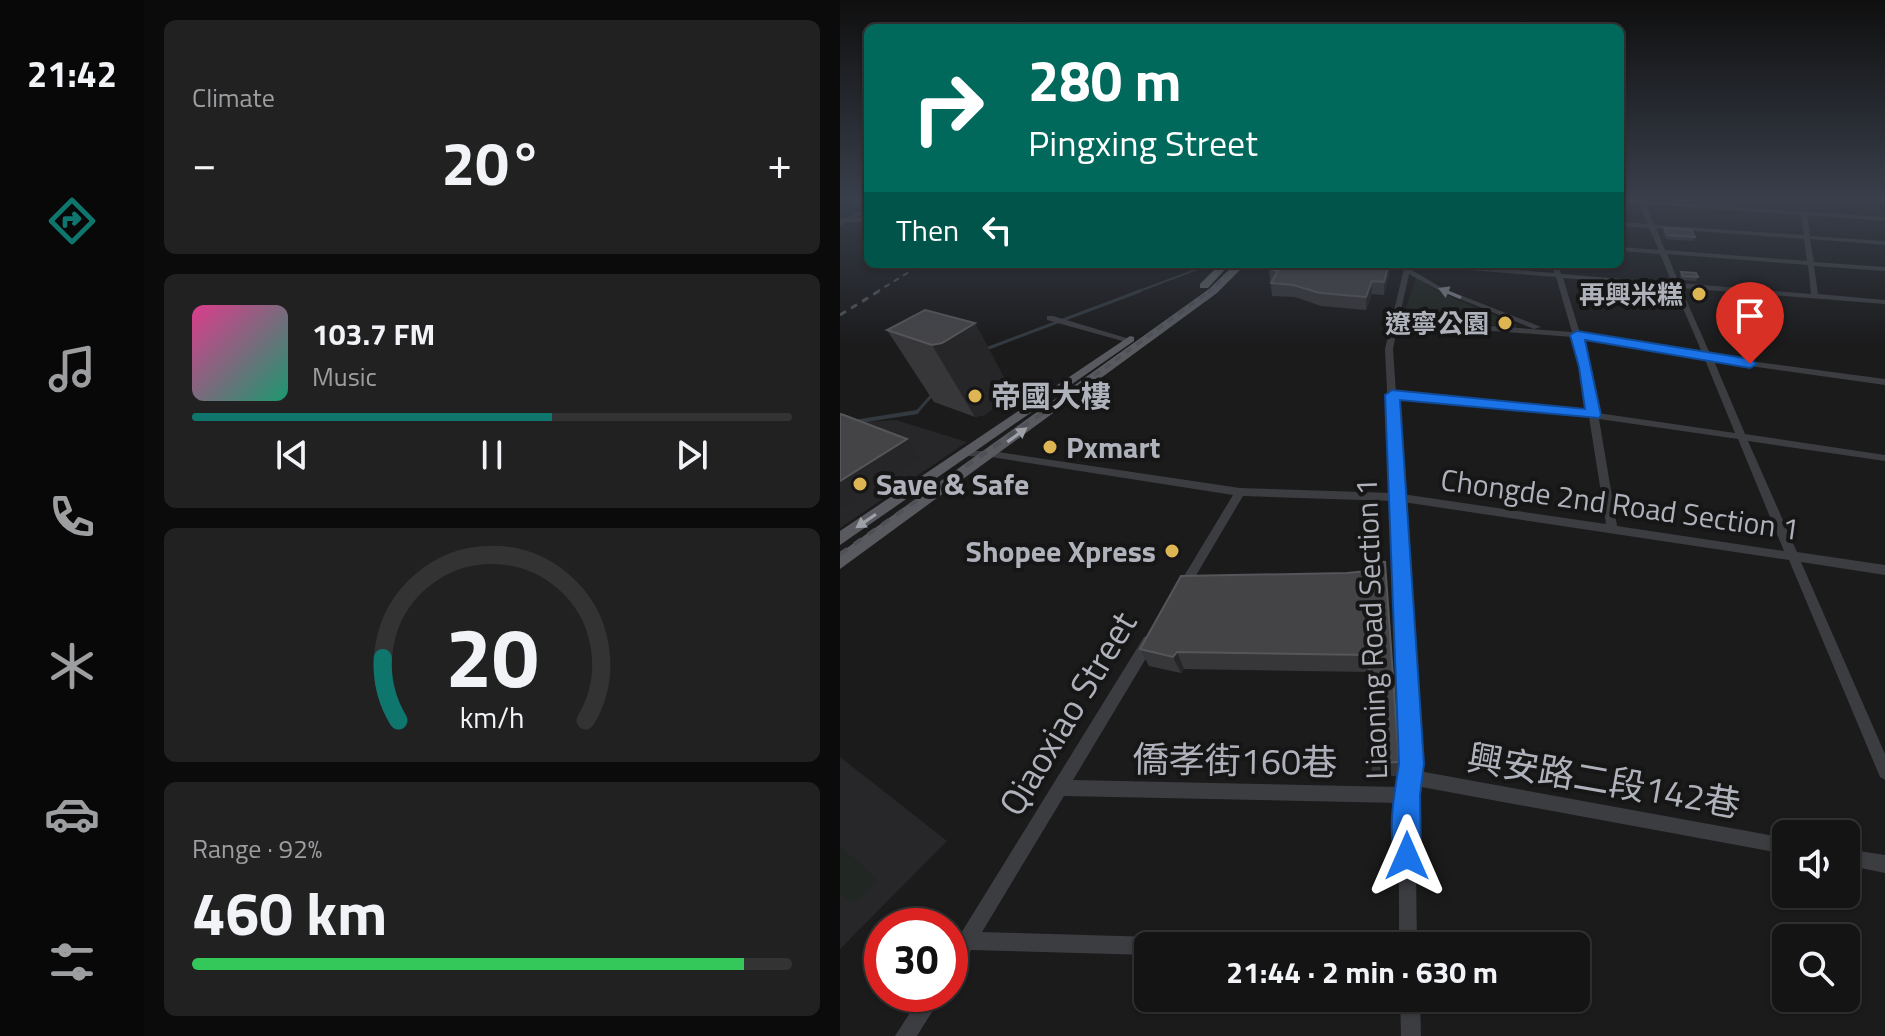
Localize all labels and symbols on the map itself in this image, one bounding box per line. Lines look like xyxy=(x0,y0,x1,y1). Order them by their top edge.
place label: 再興米糕 xyxy=(1579,275,1683,314)
pin xyxy=(1716,282,1784,364)
marker: 再興米糕 xyxy=(1690,285,1708,303)
one-way arrow xyxy=(1438,287,1462,300)
place label: 遼寧公園 xyxy=(1385,304,1489,343)
marker: 遼寧公園 xyxy=(1496,314,1514,332)
place label: 帝國大樓 xyxy=(991,373,1111,419)
marker: 帝國大樓 xyxy=(966,387,984,405)
place label: Pxmart xyxy=(1066,424,1161,470)
one-way arrow xyxy=(1007,428,1028,443)
marker: Pxmart xyxy=(1041,438,1059,456)
street label: Chongde 2nd Road Section 1 xyxy=(1438,456,1802,552)
place label: Save & Safe xyxy=(876,461,1029,507)
marker: Save & Safe xyxy=(851,475,869,493)
street label: Liaoning Road Section 1 xyxy=(1343,478,1399,780)
one-way arrow xyxy=(856,513,877,528)
place label: Shopee Xpress xyxy=(966,528,1156,574)
marker: Shopee Xpress xyxy=(1163,542,1181,560)
street label: Qiaoxiao Street xyxy=(984,600,1150,826)
street label: 興安路二段142巷 xyxy=(1463,729,1745,831)
street label: 僑孝街160巷 xyxy=(1132,731,1338,789)
position arrow xyxy=(1365,814,1449,898)
speed limit sign: 30 xyxy=(864,908,968,1012)

